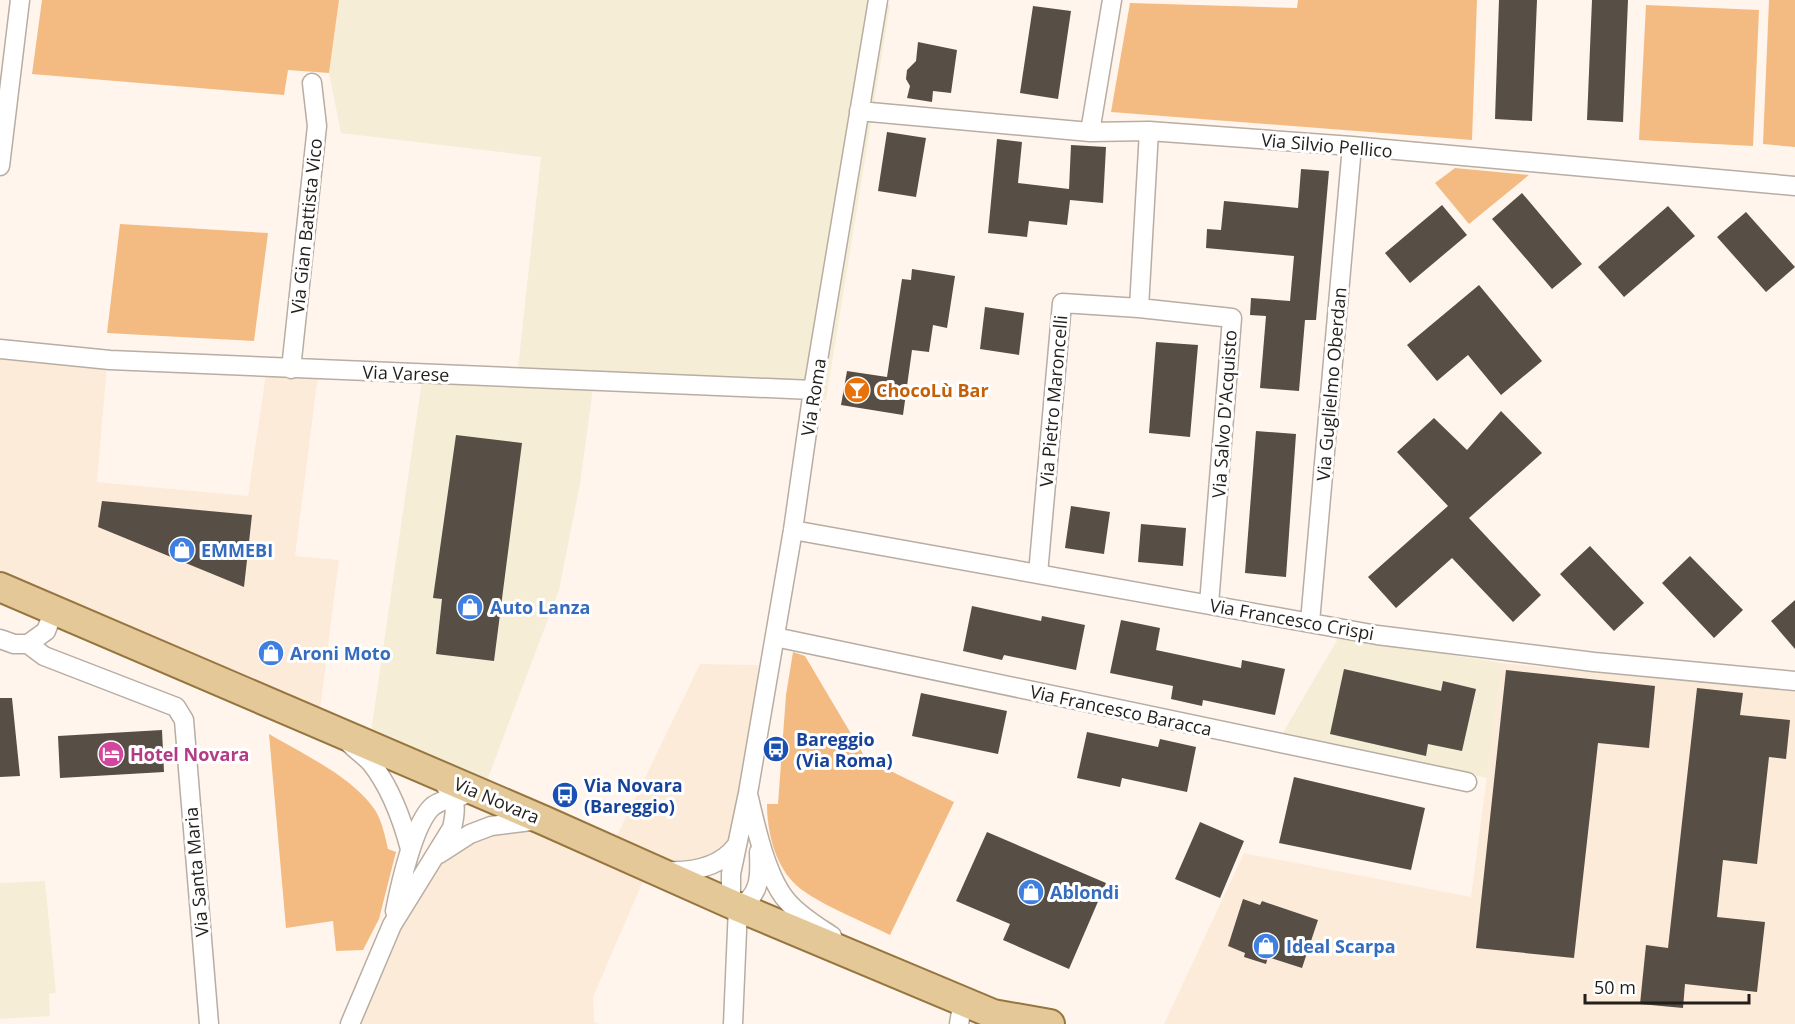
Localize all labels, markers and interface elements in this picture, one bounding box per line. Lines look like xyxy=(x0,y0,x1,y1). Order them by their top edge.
street label: Via Silvio Pellico xyxy=(1260,127,1394,163)
street label: Via Gian Battista Vico xyxy=(285,137,327,315)
street label: Via Guglielmo Oberdan xyxy=(1311,286,1351,482)
street label: Via Pietro Maroncelli xyxy=(1034,314,1072,488)
street label: Via Salvo D'Acquisto xyxy=(1206,329,1242,499)
street label: Via Roma xyxy=(795,356,831,438)
street label: Via Varese xyxy=(362,359,450,387)
bar icon: ChocoLù Bar xyxy=(842,375,872,405)
place label: ChocoLù Bar xyxy=(876,378,989,402)
shop icon: EMMEBI xyxy=(167,535,197,565)
place label: EMMEBI xyxy=(201,538,273,562)
shop icon: Auto Lanza xyxy=(455,592,485,622)
street label: Via Francesco Crispi xyxy=(1208,593,1376,645)
place label: Auto Lanza xyxy=(490,595,590,619)
shop icon: Aroni Moto xyxy=(256,638,286,668)
place label: Aroni Moto xyxy=(290,641,391,665)
street label: Via Francesco Baracca xyxy=(1028,679,1214,741)
place label: Bareggio (Via Roma) xyxy=(796,727,893,772)
bus stop icon: Bareggio (Via Roma) xyxy=(761,734,791,764)
hotel icon: Hotel Novara xyxy=(96,739,126,769)
place label: Hotel Novara xyxy=(130,742,249,766)
street label: Via Novara xyxy=(451,771,543,829)
place label: Via Novara (Bareggio) xyxy=(584,773,683,818)
bus stop icon: Via Novara (Bareggio) xyxy=(550,780,580,810)
street label: Via Santa Maria xyxy=(178,806,214,938)
shop icon: Ablondi xyxy=(1016,877,1046,907)
place label: Ablondi xyxy=(1050,880,1119,904)
shop icon: Ideal Scarpa xyxy=(1251,931,1281,961)
place label: Ideal Scarpa xyxy=(1286,934,1396,958)
scale bar xyxy=(1585,967,1748,1005)
text: 50 m xyxy=(1594,975,1636,999)

